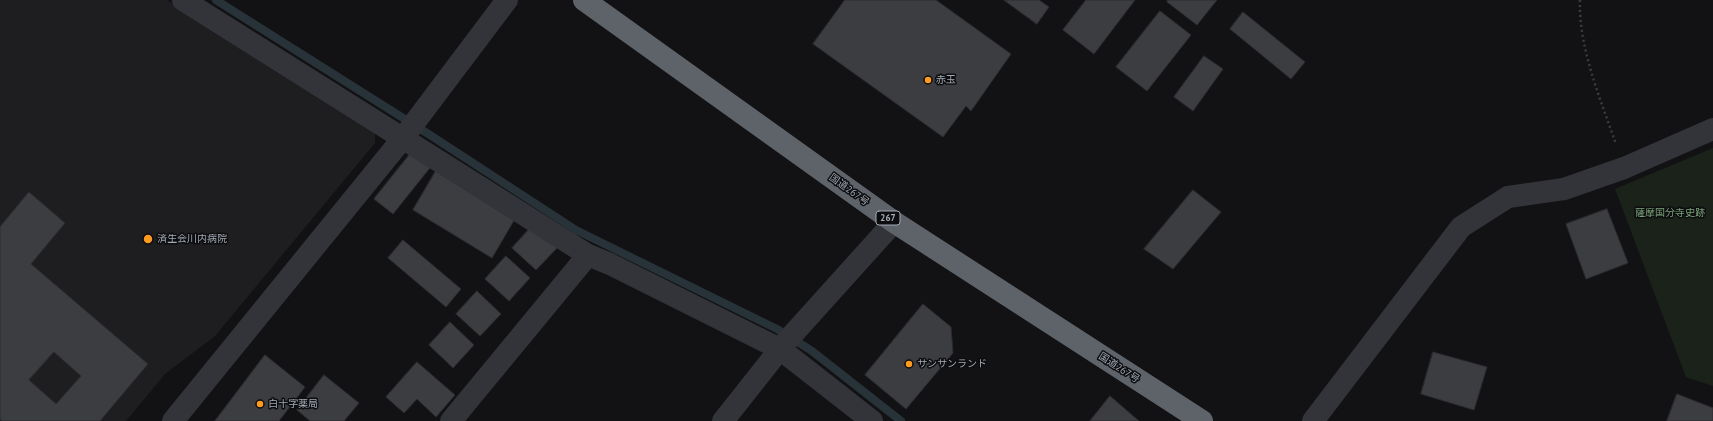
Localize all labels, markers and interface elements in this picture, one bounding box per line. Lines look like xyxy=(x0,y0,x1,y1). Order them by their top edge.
place label: 赤玉 xyxy=(936,74,956,86)
marker: 赤玉 xyxy=(923,75,933,85)
street label: 国道267号 xyxy=(827,172,871,208)
park label: 薩摩国分寺史跡 xyxy=(1635,207,1705,219)
road number: 267 xyxy=(876,211,900,225)
marker: 済生会川内病院 xyxy=(142,233,154,245)
place label: 済生会川内病院 xyxy=(157,233,227,245)
street label: 国道267号 xyxy=(1096,350,1142,386)
place label: サンサンランド xyxy=(917,358,987,370)
marker: サンサンランド xyxy=(904,359,914,369)
place label: 白十字薬局 xyxy=(268,398,318,410)
marker: 白十字薬局 xyxy=(255,399,265,409)

